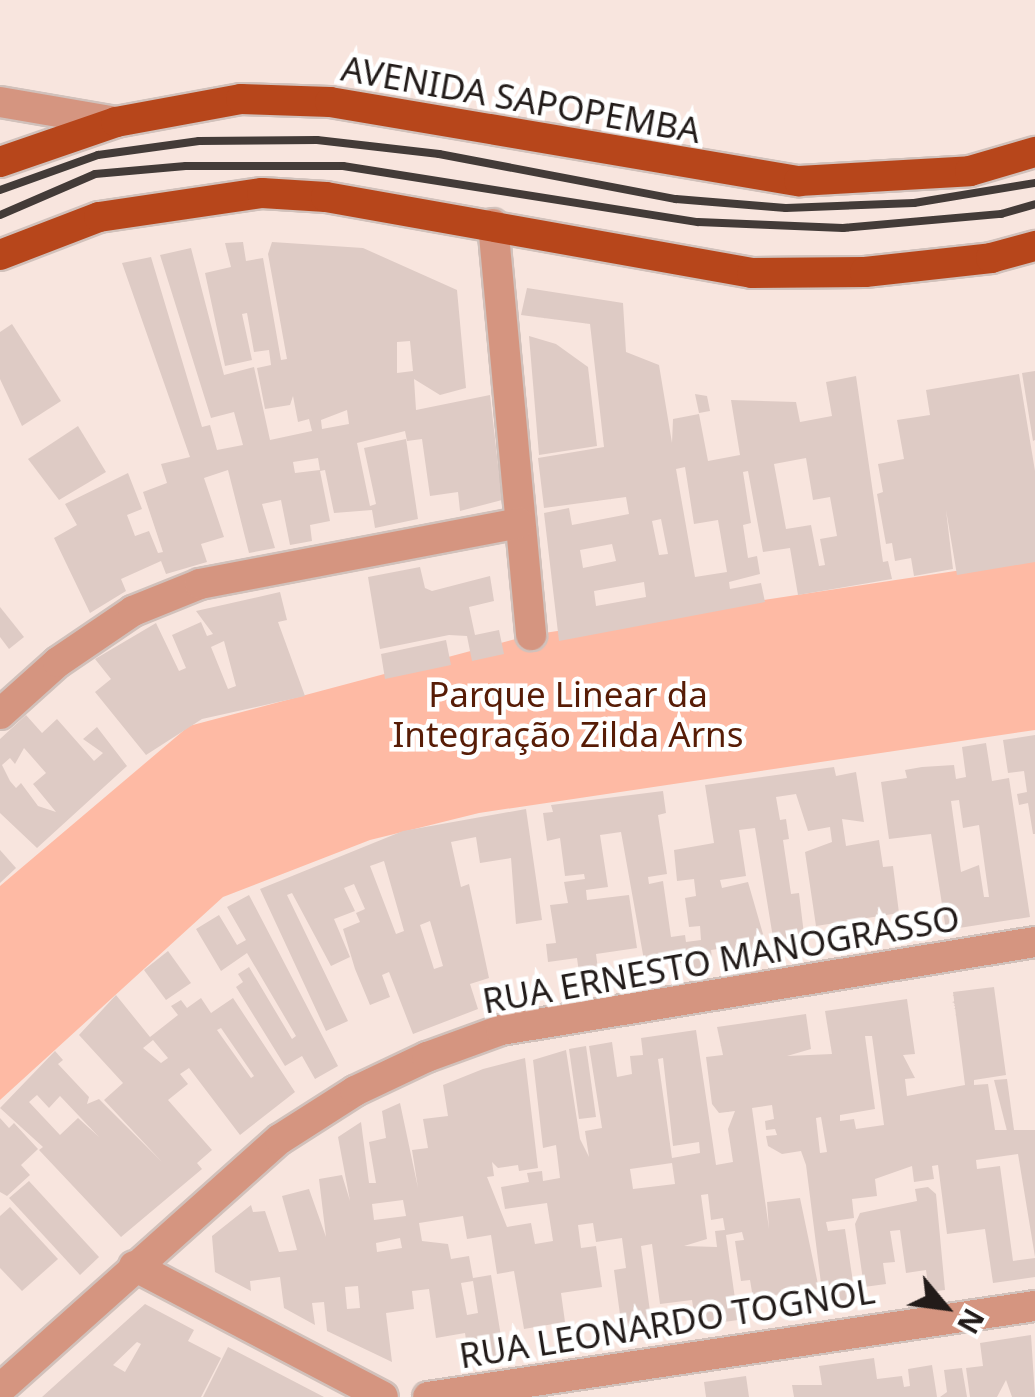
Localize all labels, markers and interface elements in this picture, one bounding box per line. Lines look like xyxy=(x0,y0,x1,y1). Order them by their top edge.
street label: AVENIDA SAPOPEMBA xyxy=(338,47,704,151)
park label: Parque Linear da Integração Zilda Arns xyxy=(392,673,744,755)
street label: RUA ERNESTO MANOGRASSO xyxy=(479,896,963,1022)
north arrow xyxy=(895,1257,995,1357)
street label: RUA LEONARDO TOGNOL xyxy=(456,1269,878,1377)
text: N xyxy=(949,1302,993,1341)

